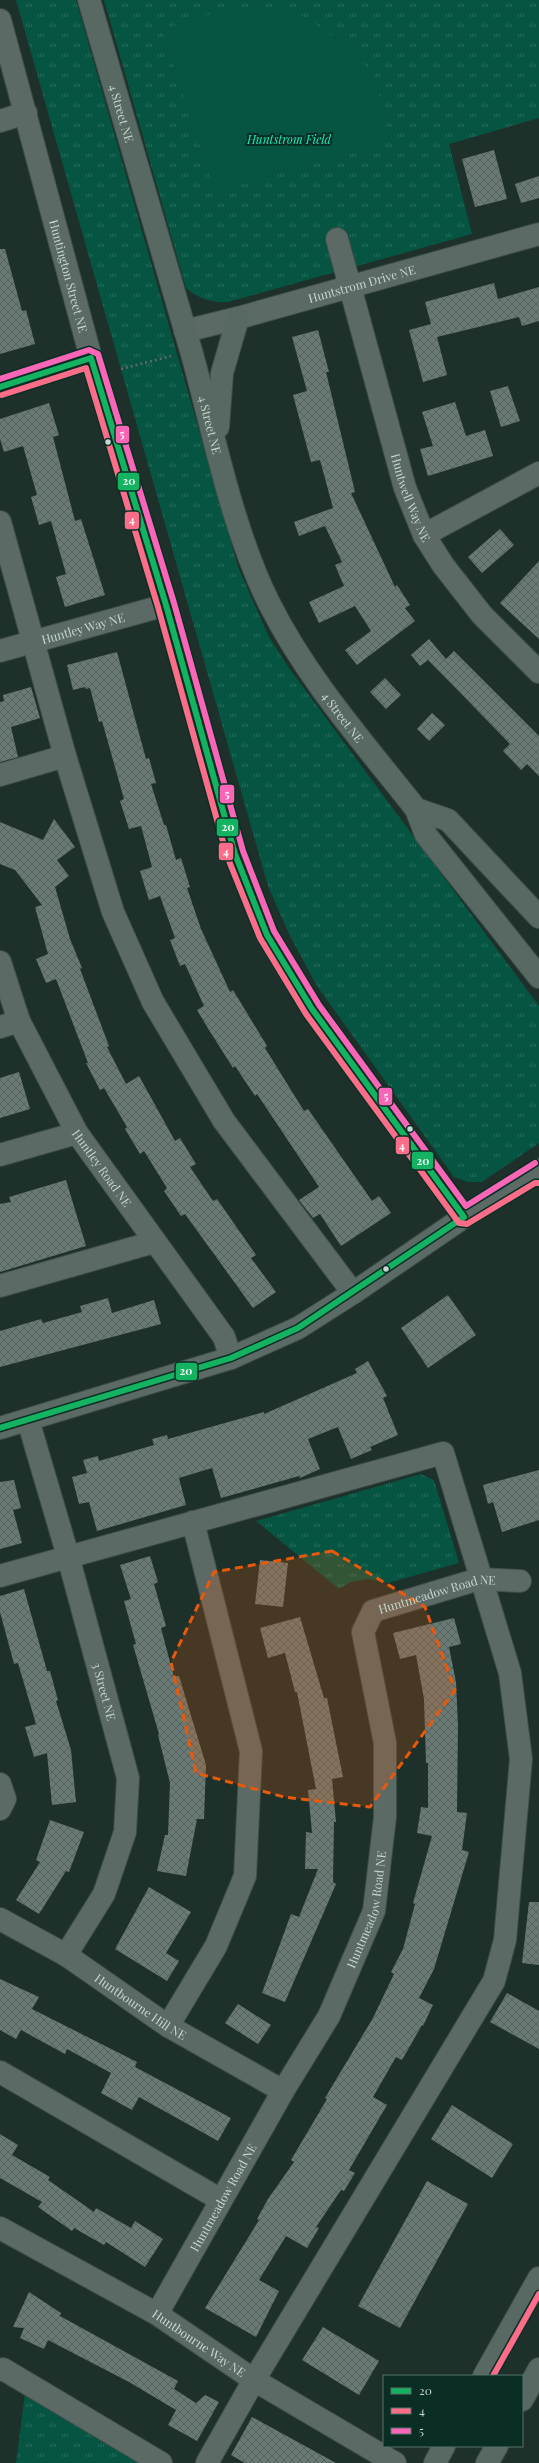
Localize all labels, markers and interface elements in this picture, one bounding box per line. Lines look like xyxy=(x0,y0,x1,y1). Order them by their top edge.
street label: 4 Street NE xyxy=(106,82,138,144)
park label: Huntstrom Field xyxy=(246,131,332,147)
street label: Huntington Street NE xyxy=(46,218,92,334)
street label: Huntstrom Drive NE xyxy=(306,261,417,306)
street label: 4 Street NE xyxy=(195,394,225,456)
line badge: 5 xyxy=(115,425,130,444)
text: 5 xyxy=(119,426,125,441)
unlabelled marker xyxy=(103,437,113,447)
street label: Huntwell Way NE xyxy=(388,452,434,545)
line badge: 20 xyxy=(117,472,140,491)
text: 20 xyxy=(123,473,135,488)
line badge: 4 xyxy=(124,511,140,530)
text: 4 xyxy=(129,512,135,527)
street label: Huntley Way NE xyxy=(39,609,126,647)
street label: 4 Street NE xyxy=(319,689,368,746)
line badge: 5 xyxy=(219,784,235,804)
text: 5 xyxy=(224,786,230,801)
line badge: 20 xyxy=(216,818,239,837)
text: 20 xyxy=(222,819,234,834)
line badge: 4 xyxy=(218,842,234,861)
text: 4 xyxy=(223,844,229,859)
line badge: 5 xyxy=(378,1087,393,1106)
text: 5 xyxy=(383,1088,389,1103)
unlabelled marker xyxy=(405,1124,415,1134)
street label: Huntley Road NE xyxy=(69,1126,135,1210)
line badge: 4 xyxy=(395,1136,410,1155)
text: 4 xyxy=(399,1138,405,1153)
line badge: 20 xyxy=(411,1151,434,1170)
text: 20 xyxy=(417,1153,429,1168)
unlabelled marker xyxy=(381,1264,391,1274)
line badge: 20 xyxy=(175,1362,198,1381)
text: 20 xyxy=(180,1363,192,1378)
street label: Huntmeadow Road NE xyxy=(376,1571,496,1617)
street label: 3 Street NE xyxy=(89,1661,120,1722)
street label: Huntmeadow Road NE xyxy=(343,1850,389,1970)
street label: Huntbourne Hill NE xyxy=(92,1970,190,2043)
street label: Huntmeadow Road NE xyxy=(186,2140,260,2254)
street label: Huntbourne Way NE xyxy=(149,2305,249,2380)
legend xyxy=(383,2375,523,2447)
text: 20 xyxy=(419,2382,432,2398)
text: 4 xyxy=(419,2402,425,2418)
text: 5 xyxy=(419,2422,424,2438)

